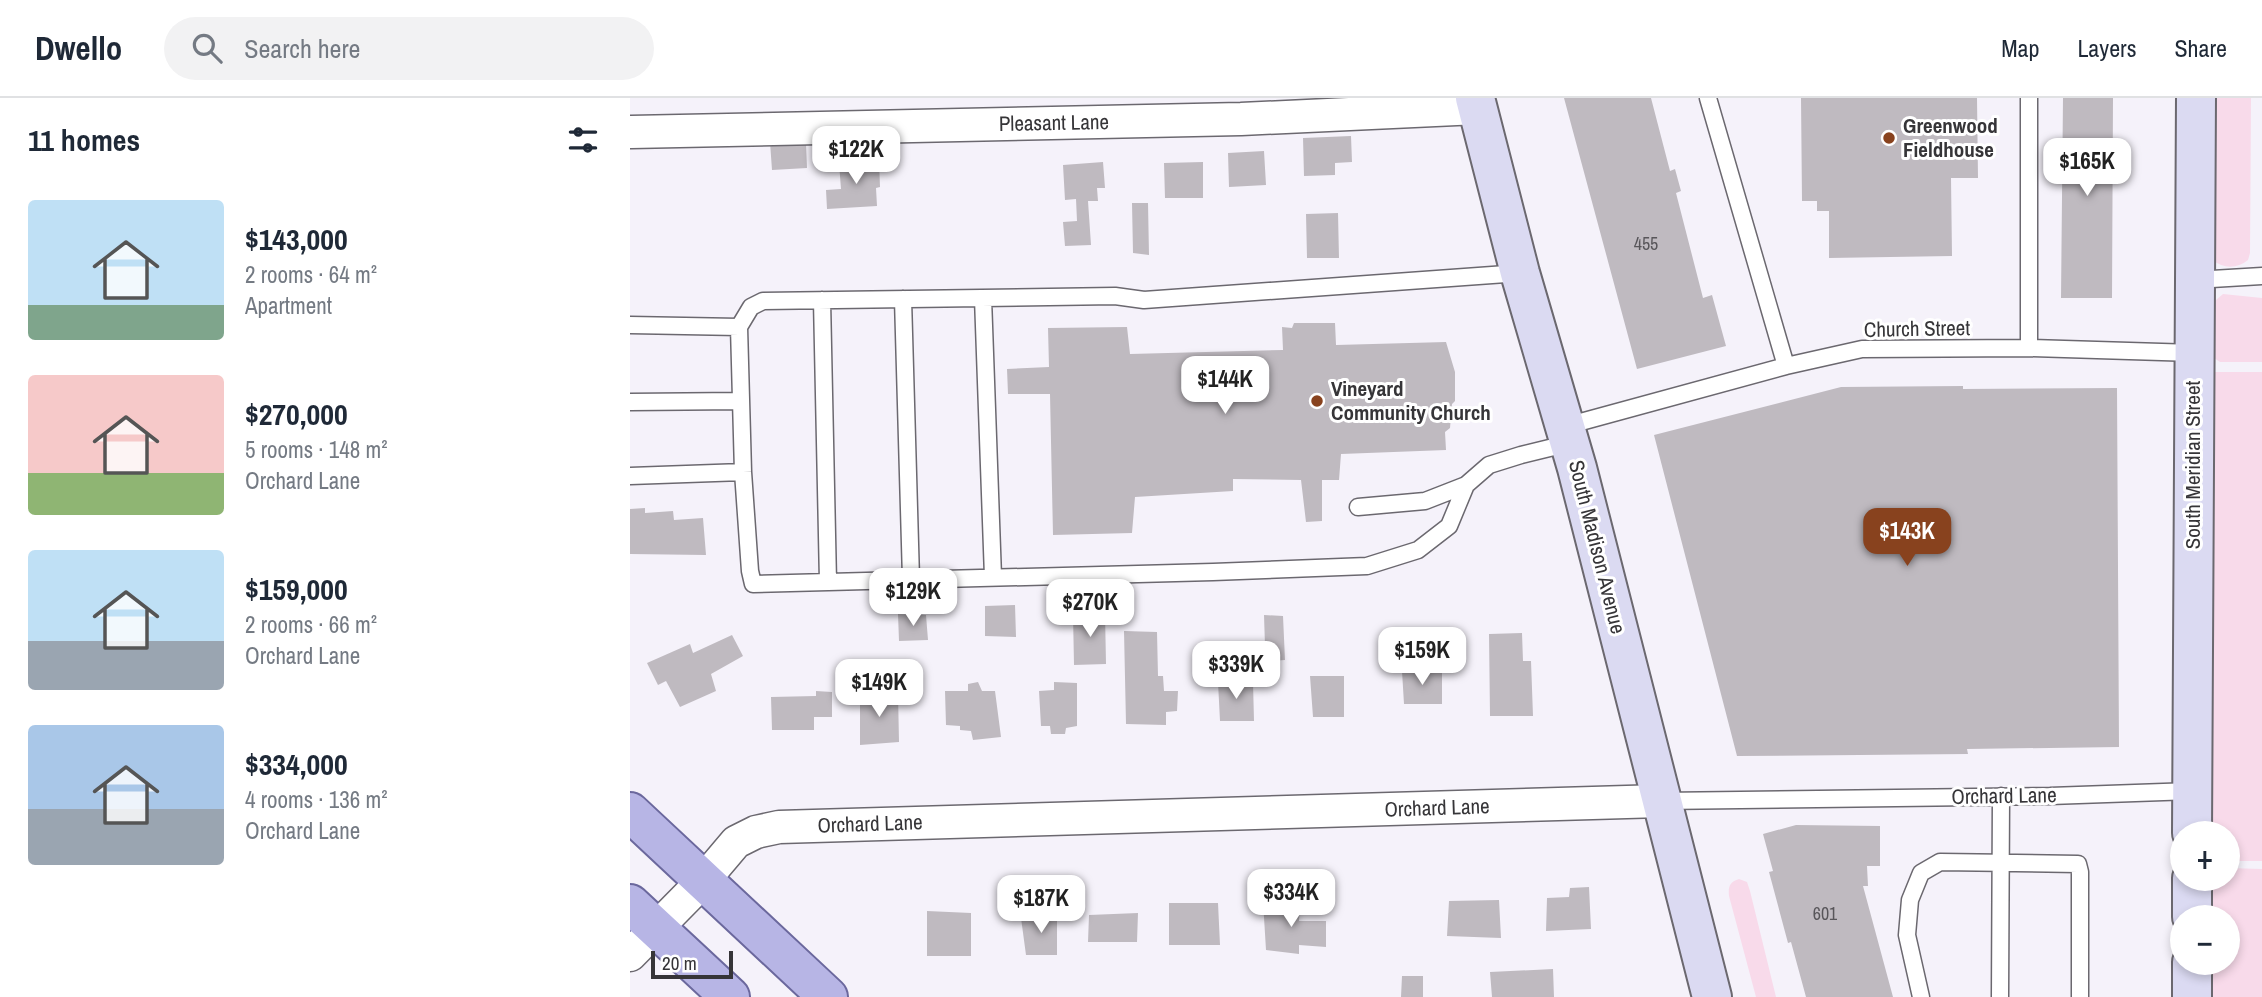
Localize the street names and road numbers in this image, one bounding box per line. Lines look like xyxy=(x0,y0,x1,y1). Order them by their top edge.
street label: Pleasant Lane xyxy=(999,107,1109,138)
street label: Church Street xyxy=(1864,313,1971,344)
street label: South Meridian Street xyxy=(2178,381,2207,549)
street label: South Madison Avenue xyxy=(1562,457,1633,637)
street label: Orchard Lane xyxy=(1951,780,2057,811)
street label: Orchard Lane xyxy=(1384,791,1490,824)
street label: Orchard Lane xyxy=(817,807,923,840)

